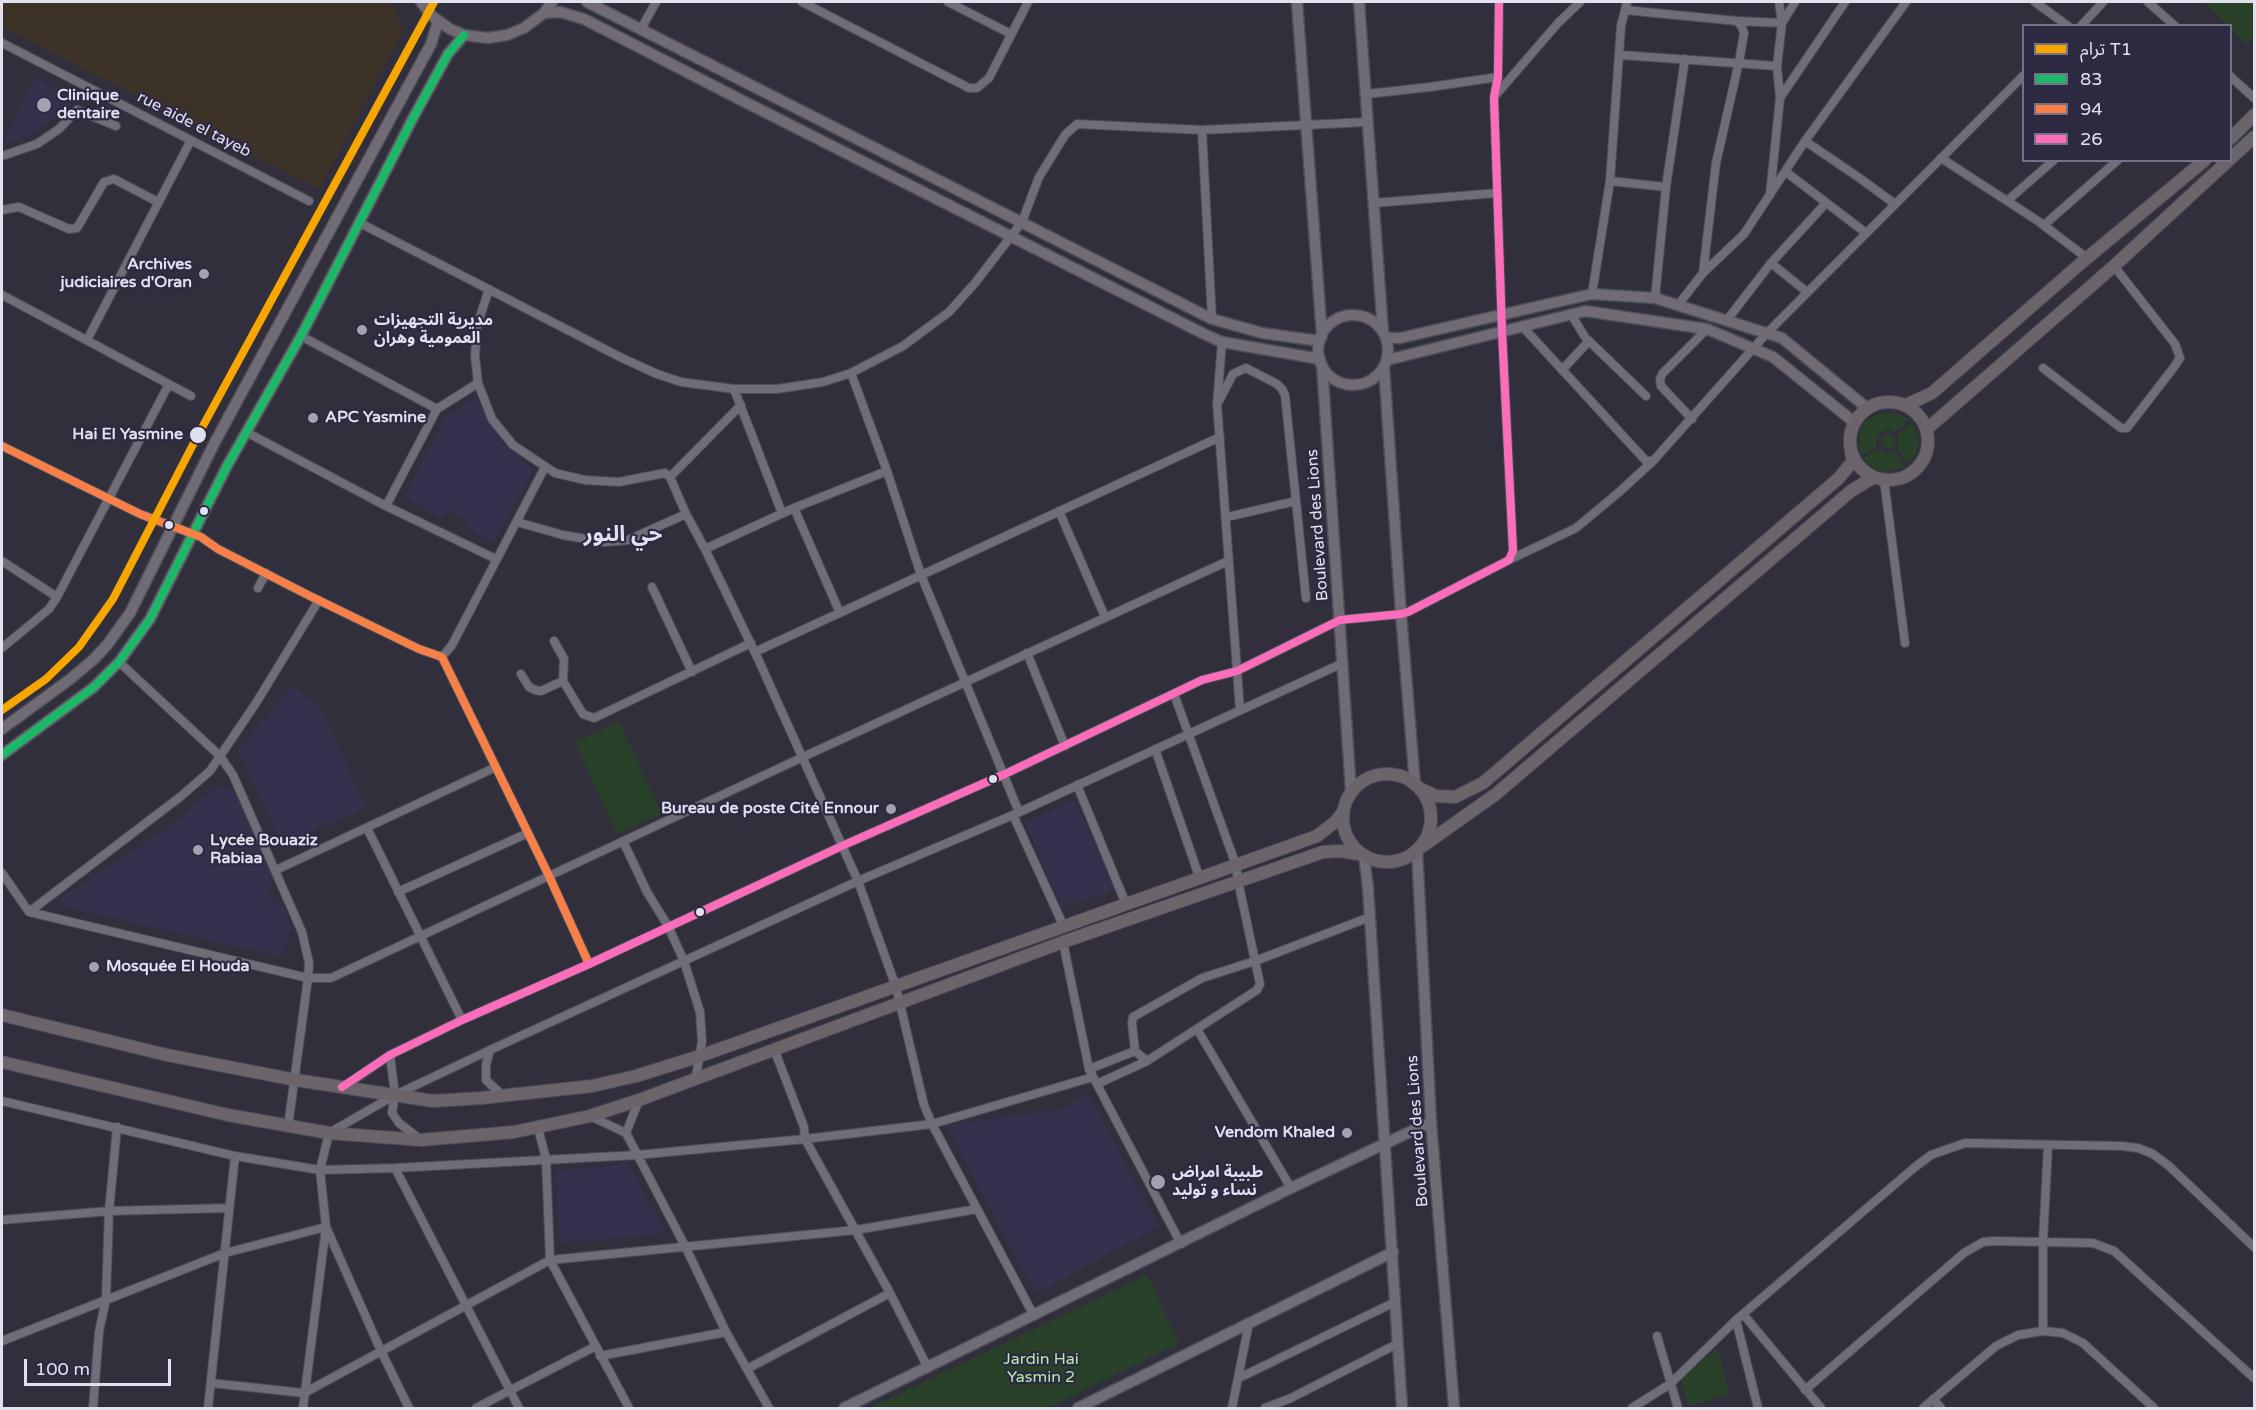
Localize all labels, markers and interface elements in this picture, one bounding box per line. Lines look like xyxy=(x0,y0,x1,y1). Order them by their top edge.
legend xyxy=(2022,24,2232,162)
text: ترام T1 xyxy=(2080,38,2132,60)
text: 83 xyxy=(2080,68,2103,90)
place label: Clinique dentaire xyxy=(57,86,120,124)
street label: rue aide el tayeb xyxy=(134,88,254,162)
marker: Clinique dentaire xyxy=(35,96,53,114)
text: 94 xyxy=(2080,98,2103,120)
text: 26 xyxy=(2080,128,2103,150)
place label: Archives judiciaires d'Oran xyxy=(60,255,192,293)
marker: Archives judiciaires d'Oran xyxy=(197,267,211,281)
place label: مديرية التجهيزات العمومية وهران xyxy=(374,311,493,349)
marker: مديرية التجهيزات العمومية وهران xyxy=(355,323,369,337)
place label: APC Yasmine xyxy=(325,408,426,428)
marker: APC Yasmine xyxy=(306,411,320,425)
place label: Hai El Yasmine xyxy=(72,425,183,445)
marker: Hai El Yasmine xyxy=(188,425,208,445)
street label: Boulevard des Lions xyxy=(1303,448,1333,602)
unlabelled marker xyxy=(198,505,210,517)
unlabelled marker xyxy=(163,519,175,531)
district label: حي النور xyxy=(584,522,662,548)
unlabelled marker xyxy=(987,773,999,785)
place label: Bureau de poste Cité Ennour xyxy=(661,799,879,819)
marker: Bureau de poste Cité Ennour xyxy=(884,802,898,816)
place label: Lycée Bouaziz Rabiaa xyxy=(210,831,318,869)
marker: Lycée Bouaziz Rabiaa xyxy=(191,843,205,857)
unlabelled marker xyxy=(694,906,706,918)
place label: Mosquée El Houda xyxy=(106,957,250,977)
marker: Mosquée El Houda xyxy=(87,960,101,974)
street label: Boulevard des Lions xyxy=(1403,1054,1433,1208)
place label: Vendom Khaled xyxy=(1215,1123,1335,1143)
marker: Vendom Khaled xyxy=(1340,1126,1354,1140)
place label: طبيبة امراض نساء و توليد xyxy=(1172,1163,1263,1201)
marker: طبيبة امراض نساء و توليد xyxy=(1149,1173,1167,1191)
scale bar xyxy=(27,1347,174,1385)
park label: Jardin Hai Yasmin 2 xyxy=(1003,1350,1079,1388)
text: 100 m xyxy=(35,1358,90,1380)

